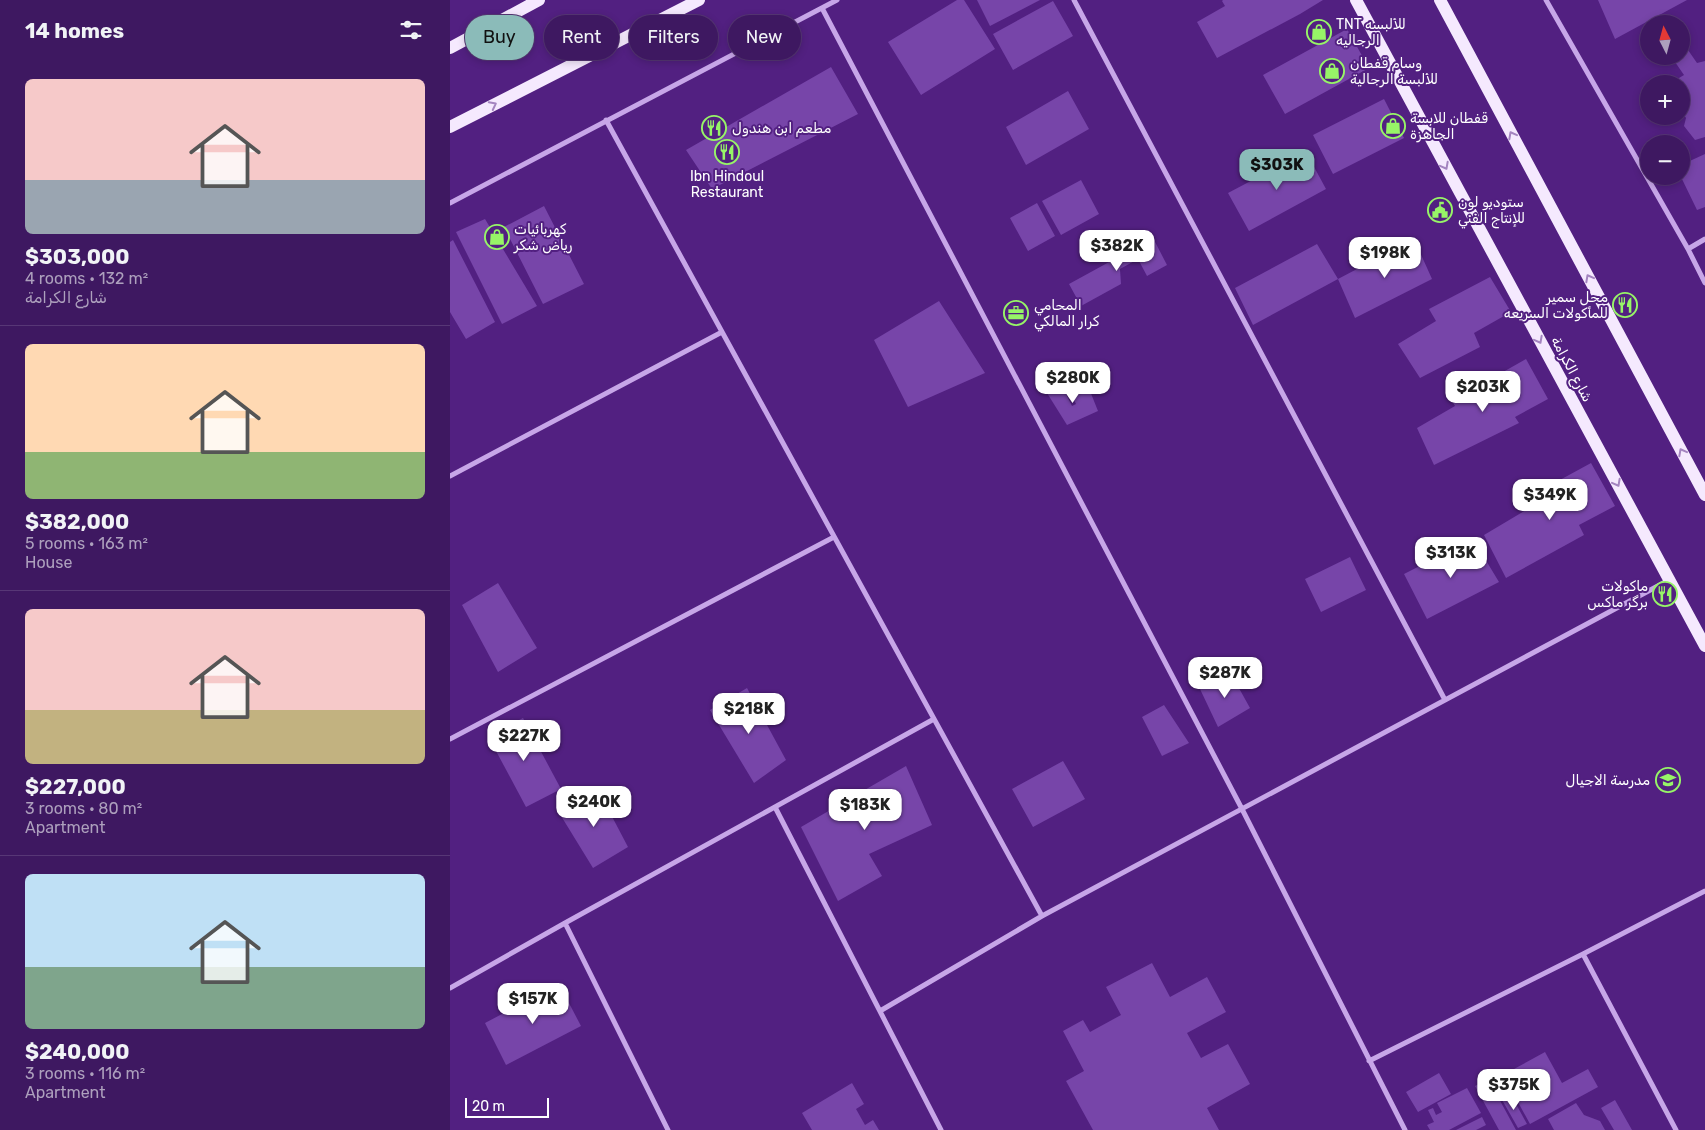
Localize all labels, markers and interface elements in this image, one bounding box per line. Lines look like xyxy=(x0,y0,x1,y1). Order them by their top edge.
chip: Buy xyxy=(465,15,534,60)
chip: Rent xyxy=(544,15,619,60)
chip: Filters xyxy=(629,15,718,60)
chip: New xyxy=(728,15,801,60)
north arrow xyxy=(1640,15,1690,65)
map controls xyxy=(1640,15,1690,185)
icon: filters xyxy=(397,16,425,44)
place label: TNT للألبسه الرجاليه xyxy=(1336,16,1406,49)
text: 14 homes xyxy=(25,18,124,43)
shop icon: TNT للألبسه الرجاليه xyxy=(1306,19,1332,45)
place label: وسام قفطان للألبسة الرجالية xyxy=(1350,55,1438,88)
shop icon: وسام قفطان للألبسة الرجالية xyxy=(1319,58,1345,84)
button: + xyxy=(1640,75,1690,125)
one-way arrow xyxy=(488,101,497,111)
place label: قفطان للابسة الجاهزة xyxy=(1410,110,1488,143)
icon: home xyxy=(180,111,270,201)
shop icon: قفطان للابسة الجاهزة xyxy=(1380,113,1406,139)
restaurant icon: مطعم ابن هندول xyxy=(701,115,727,141)
place label: مطعم ابن هندول xyxy=(732,120,831,137)
one-way arrow xyxy=(1508,131,1518,140)
button: − xyxy=(1640,135,1690,185)
restaurant icon: Ibn Hindoul Restaurant xyxy=(714,139,740,165)
pin: $303K xyxy=(1242,148,1312,191)
text: $303K xyxy=(1250,155,1304,174)
one-way arrow xyxy=(1439,161,1449,170)
place label: Ibn Hindoul Restaurant xyxy=(690,168,764,201)
place label: ستوديو لون للإنتاج الفني xyxy=(1458,194,1525,229)
public building icon: ستوديو لون للإنتاج الفني xyxy=(1427,197,1453,223)
place label: كهربائيات رياض شكر xyxy=(513,221,572,254)
shop icon: كهربائيات رياض شكر xyxy=(484,224,510,250)
pin: $382K xyxy=(1082,230,1152,272)
text: $382K xyxy=(1090,236,1144,255)
pin: $198K xyxy=(1350,236,1420,279)
text: $198K xyxy=(1360,243,1410,262)
text: $303,000 xyxy=(25,244,130,269)
text: 4 rooms · 132 m² xyxy=(25,269,148,288)
one-way arrow xyxy=(1585,274,1595,283)
text: شارع الكرامة xyxy=(25,288,107,307)
place label: محل سمير للمأكولات السريعه xyxy=(1504,289,1608,322)
restaurant icon: محل سمير للمأكولات السريعه xyxy=(1612,292,1638,318)
place label: المحامي كرار المالكي xyxy=(1034,297,1100,332)
office icon: المحامي كرار المالكي xyxy=(1003,300,1029,326)
one-way arrow xyxy=(1533,334,1543,343)
street label: شارع الكرامة xyxy=(1545,334,1596,406)
pin: $280K xyxy=(1038,362,1108,404)
text: $280K xyxy=(1046,368,1100,387)
pin: $203K xyxy=(1448,370,1518,413)
icon: home xyxy=(180,377,270,467)
text: $203K xyxy=(1456,377,1510,396)
one-way arrow xyxy=(1678,448,1688,457)
one-way arrow xyxy=(1610,477,1620,486)
pin: $349K xyxy=(1515,478,1585,521)
text: $349K xyxy=(1524,485,1576,504)
text: $382,000 xyxy=(25,509,129,534)
text: 5 rooms · 163 m² xyxy=(25,534,148,553)
pin: $313K xyxy=(1416,536,1486,579)
text: $313K xyxy=(1426,543,1476,562)
text: House xyxy=(25,553,72,572)
place label: ماكولات برگر ماكس xyxy=(1587,578,1648,611)
restaurant icon: ماكولات برگر ماكس xyxy=(1652,581,1678,607)
icon: home xyxy=(180,642,270,732)
pin: $287K xyxy=(1190,656,1260,699)
text: $287K xyxy=(1199,663,1251,682)
pin: $218K xyxy=(714,692,784,735)
text: $218K xyxy=(724,699,774,718)
pin: $227K xyxy=(489,720,559,762)
text: $227K xyxy=(498,726,550,745)
school or university icon: مدرسة الاجيال xyxy=(1655,767,1681,793)
place label: مدرسة الاجيال xyxy=(1566,772,1650,789)
text: $227,000 xyxy=(25,774,126,799)
pin: $240K xyxy=(559,786,629,828)
pin: $183K xyxy=(830,788,900,831)
text: $240K xyxy=(567,792,621,811)
text: $183K xyxy=(840,795,890,814)
text: 3 rooms · 80 m² xyxy=(25,799,142,818)
text: Apartment xyxy=(25,818,105,837)
icon: home xyxy=(180,907,270,997)
pin: $157K xyxy=(498,982,568,1025)
text: $157K xyxy=(509,989,557,1008)
text: $240,000 xyxy=(25,1039,130,1064)
text: 3 rooms · 116 m² xyxy=(25,1064,145,1083)
pin: $375K xyxy=(1479,1068,1549,1111)
text: $375K xyxy=(1488,1075,1540,1094)
text: Apartment xyxy=(25,1083,105,1102)
scale bar xyxy=(465,1095,549,1118)
text: 20 m xyxy=(472,1098,505,1115)

